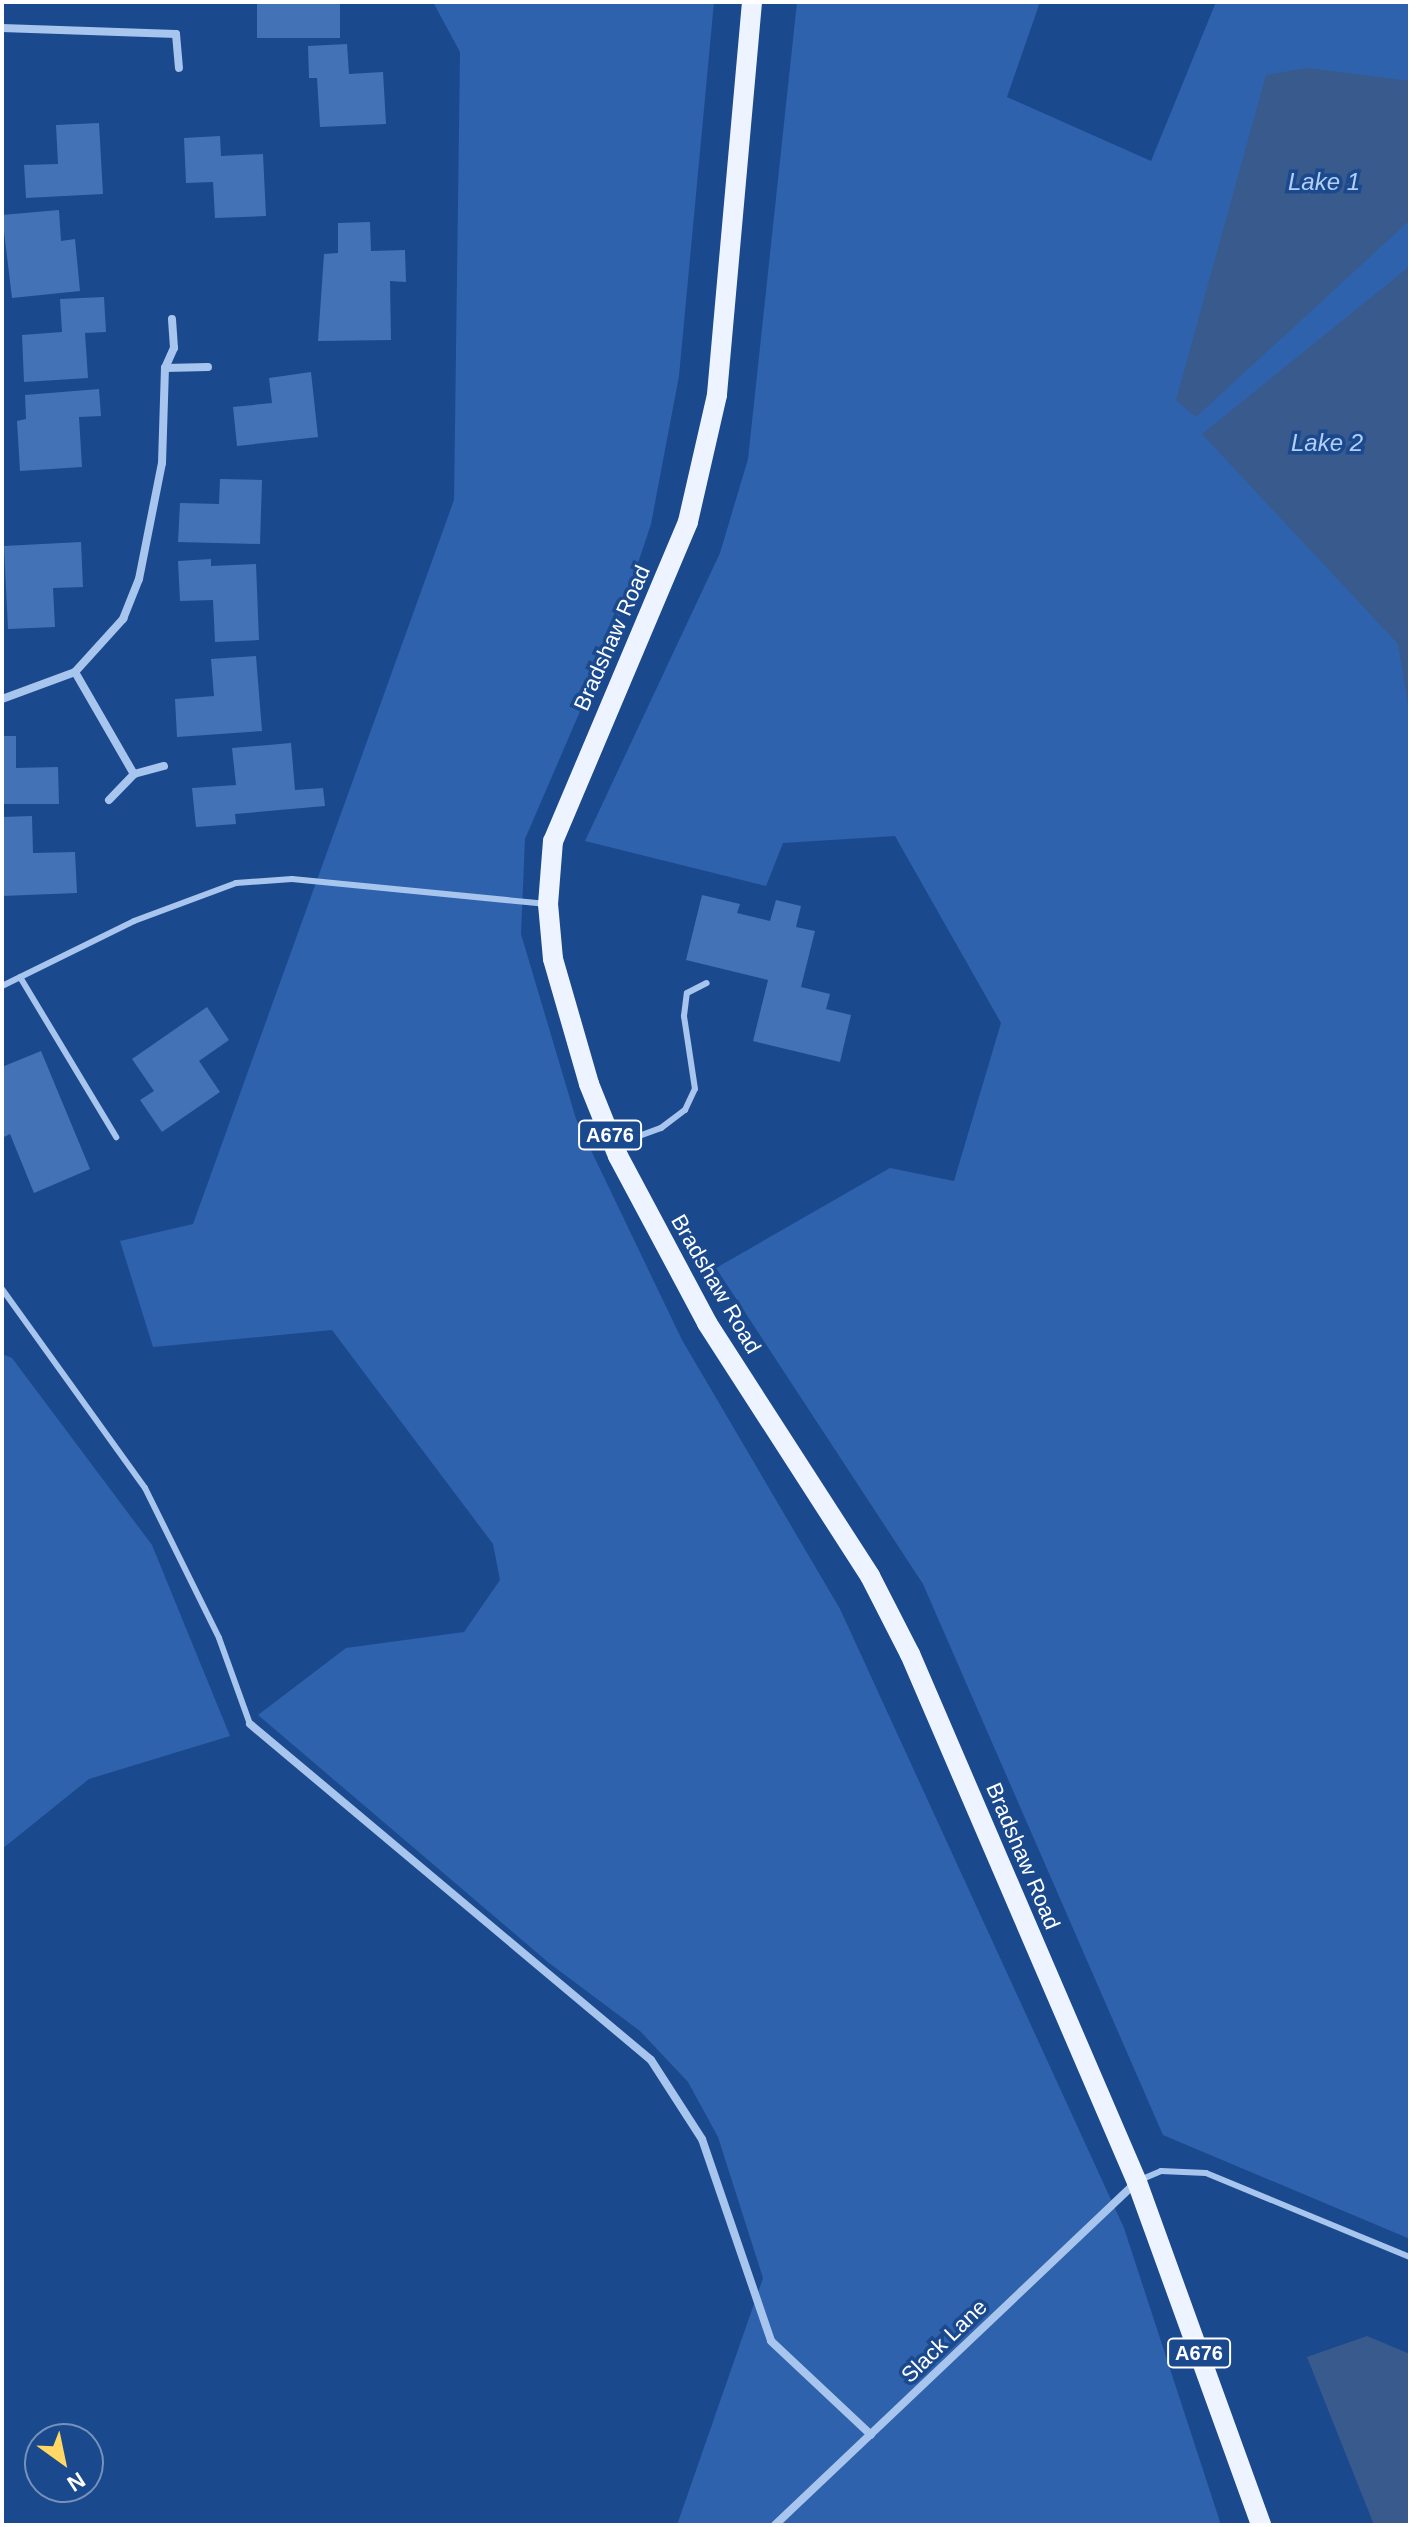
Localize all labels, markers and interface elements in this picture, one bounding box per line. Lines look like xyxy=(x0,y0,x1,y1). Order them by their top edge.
water label: Lake 1 xyxy=(1288,168,1360,196)
water label: Lake 2 xyxy=(1291,429,1363,457)
street label: Bradshaw Road xyxy=(568,561,656,715)
road number: A676 xyxy=(578,1119,642,1151)
street label: Bradshaw Road xyxy=(665,1210,767,1358)
street label: Bradshaw Road xyxy=(980,1779,1066,1933)
street label: Slack Lane xyxy=(896,2294,992,2388)
road number: A676 xyxy=(1167,2337,1231,2369)
north arrow xyxy=(24,2423,104,2503)
text: N xyxy=(63,2467,90,2497)

